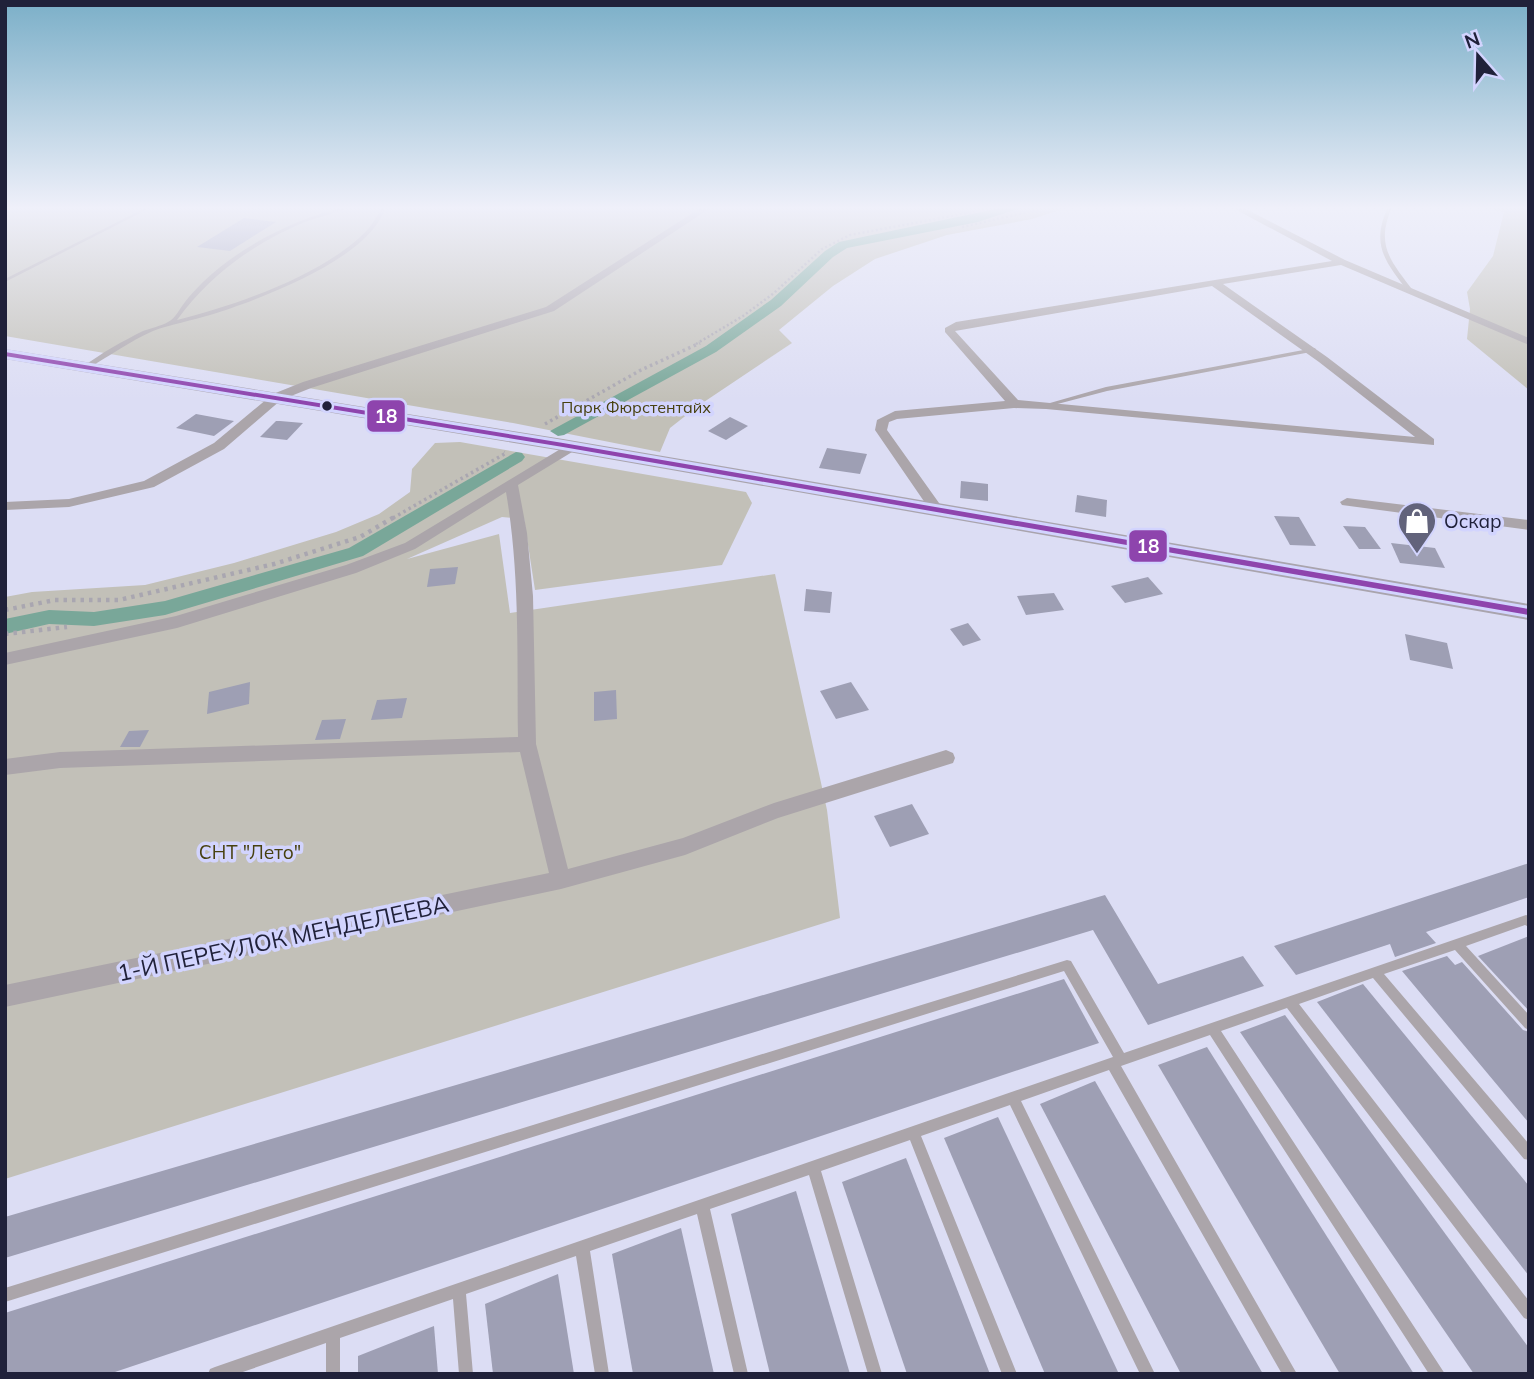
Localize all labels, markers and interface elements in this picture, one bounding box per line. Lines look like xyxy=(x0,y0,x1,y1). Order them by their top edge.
north arrow xyxy=(1443,21,1513,91)
text: N xyxy=(1461,26,1483,54)
park label: Парк Фюрстентайх xyxy=(561,397,711,417)
unlabelled marker xyxy=(320,399,334,413)
line badge: 18 xyxy=(366,399,406,433)
text: 18 xyxy=(375,404,397,428)
shop icon: Оскар xyxy=(1396,500,1438,555)
place label: Оскар xyxy=(1444,509,1502,533)
line badge: 18 xyxy=(1128,529,1168,563)
text: 18 xyxy=(1137,534,1159,558)
park label: СНТ "Лето" xyxy=(199,840,301,864)
street label: 1-Й ПЕРЕУЛОК МЕНДЕЛЕЕВА xyxy=(115,889,451,987)

